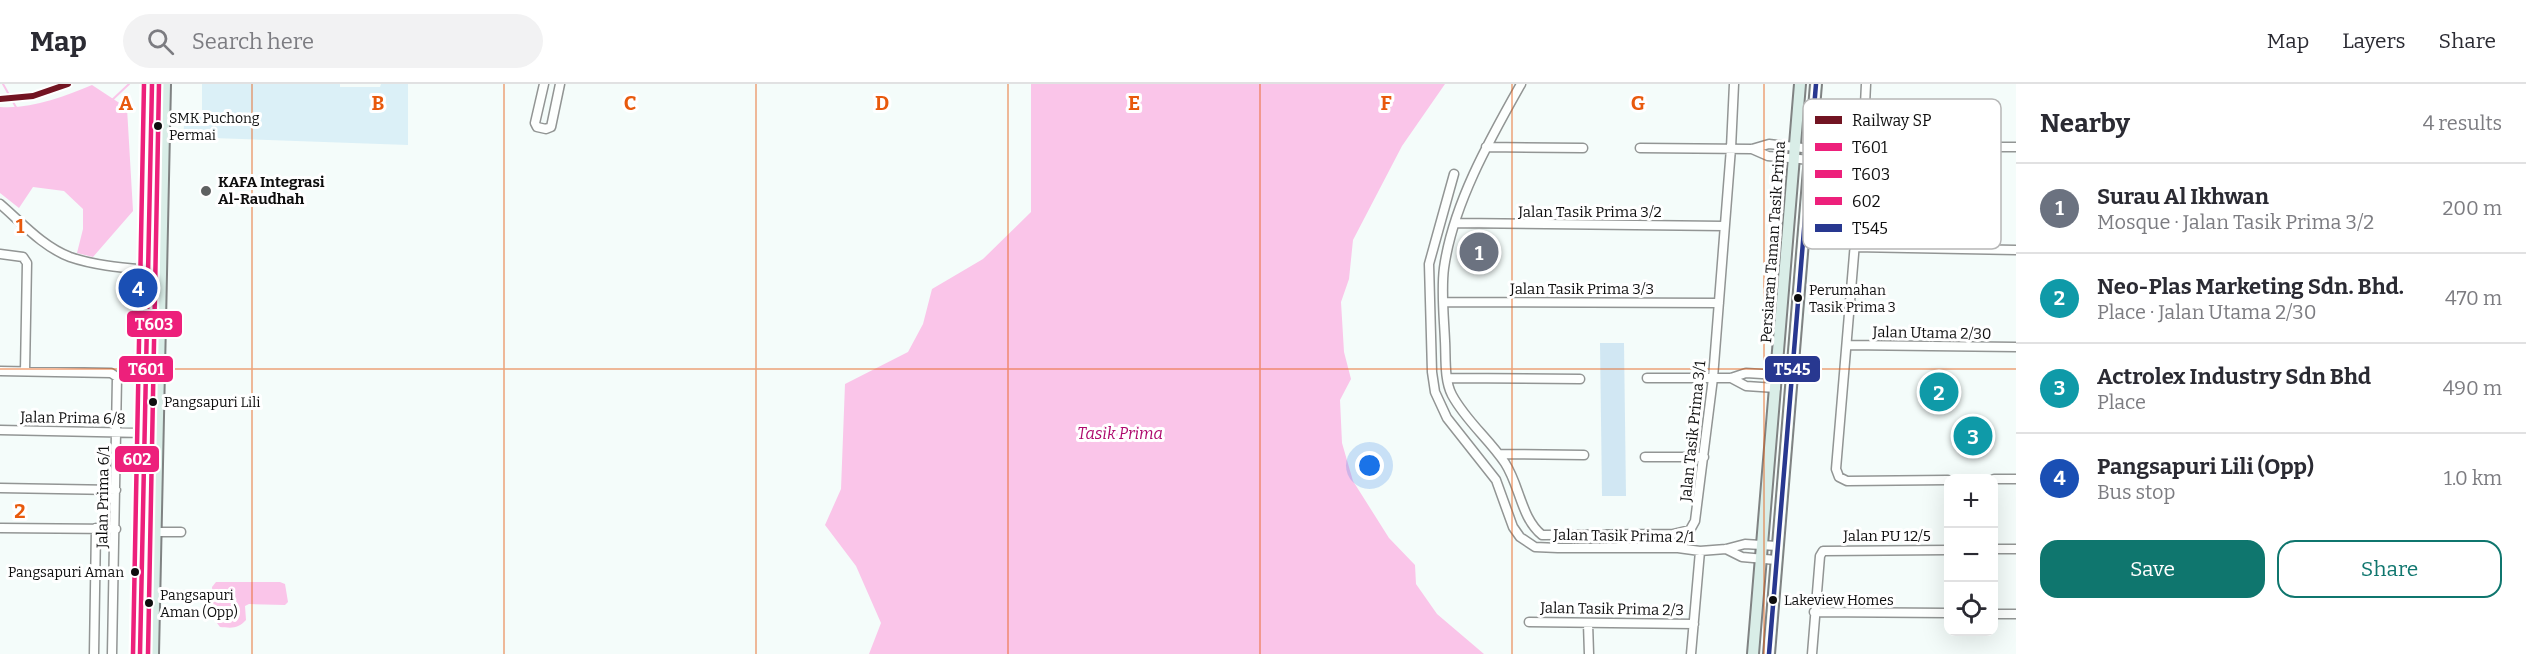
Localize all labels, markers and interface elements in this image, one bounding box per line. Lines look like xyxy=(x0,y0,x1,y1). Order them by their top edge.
search box xyxy=(123,14,543,68)
text: Map xyxy=(30,25,87,58)
icon: search xyxy=(144,25,177,58)
text: Search here xyxy=(192,28,314,55)
text: Map xyxy=(2267,28,2309,54)
text: Layers xyxy=(2342,28,2406,54)
text: Share xyxy=(2439,28,2496,54)
text: A xyxy=(119,91,134,115)
text: B xyxy=(372,91,385,115)
text: C xyxy=(624,91,636,115)
text: D xyxy=(875,91,889,115)
text: E xyxy=(1128,91,1140,115)
text: F xyxy=(1380,91,1392,115)
text: G xyxy=(1631,91,1645,115)
legend xyxy=(1803,99,2001,249)
text: Nearby xyxy=(2040,108,2130,139)
place label: SMK Puchong Permai xyxy=(169,110,260,144)
text: Railway SP xyxy=(1852,111,1931,130)
text: 4 results xyxy=(2423,111,2502,135)
marker: SMK Puchong Permai xyxy=(152,120,164,132)
text: T601 xyxy=(1852,138,1888,157)
street label: Persiaran Taman Tasik Prima xyxy=(1757,140,1789,344)
text: T603 xyxy=(1852,165,1890,184)
place label: KAFA Integrasi Al-Raudhah xyxy=(218,173,325,208)
text: Surau Al Ikhwan xyxy=(2097,183,2269,210)
marker: KAFA Integrasi Al-Raudhah xyxy=(199,184,213,198)
text: 602 xyxy=(1852,192,1880,211)
text: 1 xyxy=(2055,196,2064,220)
text: 200 m xyxy=(2442,196,2502,220)
street label: Jalan Tasik Prima 3/2 xyxy=(1517,203,1662,221)
text: Mosque · Jalan Tasik Prima 3/2 xyxy=(2097,210,2374,234)
text: 1 xyxy=(16,214,25,238)
text: T545 xyxy=(1852,219,1888,238)
pin: 1 xyxy=(1460,230,1498,274)
pin: 4 xyxy=(118,266,158,310)
text: Neo-Plas Marketing Sdn. Bhd. xyxy=(2097,273,2404,300)
street label: Jalan Tasik Prima 3/3 xyxy=(1509,280,1654,298)
place label: Perumahan Tasik Prima 3 xyxy=(1809,282,1896,316)
text: 2 xyxy=(2054,286,2065,310)
text: 470 m xyxy=(2445,286,2502,310)
marker: Perumahan Tasik Prima 3 xyxy=(1792,292,1804,304)
text: Place · Jalan Utama 2/30 xyxy=(2097,300,2317,324)
line badge: T603 xyxy=(126,310,183,338)
text: T603 xyxy=(135,315,173,334)
street label: Jalan Utama 2/30 xyxy=(1871,323,1992,343)
line badge: T601 xyxy=(118,355,174,383)
line badge: T545 xyxy=(1764,355,1821,383)
text: T601 xyxy=(128,360,164,379)
street label: Jalan Tasik Prima 3/1 xyxy=(1677,360,1709,503)
text: T545 xyxy=(1773,360,1811,379)
text: Actrolex Industry Sdn Bhd xyxy=(2097,363,2371,390)
pin: 2 xyxy=(1920,370,1958,414)
text: 3 xyxy=(2054,376,2065,400)
text: 490 m xyxy=(2443,376,2502,400)
text: Place xyxy=(2097,390,2146,414)
place label: Pangsapuri Lili xyxy=(164,394,260,411)
marker: Pangsapuri Lili xyxy=(147,396,159,408)
street label: Jalan Prima 6/8 xyxy=(19,408,126,428)
pin: 3 xyxy=(1954,414,1992,458)
water label: Tasik Prima xyxy=(1077,424,1163,443)
line badge: 602 xyxy=(114,445,160,473)
street label: Jalan Prima 6/1 xyxy=(93,446,113,549)
text: 602 xyxy=(123,450,151,469)
your location xyxy=(1355,451,1384,480)
text: Pangsapuri Lili (Opp) xyxy=(2097,453,2314,480)
text: 4 xyxy=(2053,466,2066,490)
text: 1.0 km xyxy=(2444,466,2502,490)
map controls xyxy=(1944,474,1998,636)
button: + xyxy=(1944,474,1998,528)
text: Bus stop xyxy=(2097,480,2175,504)
text: 2 xyxy=(14,499,26,523)
street label: Jalan Tasik Prima 2/1 xyxy=(1552,526,1695,546)
street label: Jalan PU 12/5 xyxy=(1842,527,1931,545)
button: − xyxy=(1944,528,1998,582)
button: Save xyxy=(2040,540,2265,598)
button: Share xyxy=(2277,540,2502,598)
place label: Pangsapuri Aman xyxy=(8,564,124,581)
marker: Pangsapuri Aman xyxy=(129,566,141,578)
button: locate xyxy=(1944,582,1998,636)
place label: Pangsapuri Aman (Opp) xyxy=(160,587,238,621)
place label: Lakeview Homes xyxy=(1784,592,1894,609)
marker: Lakeview Homes xyxy=(1767,594,1779,606)
marker: Pangsapuri Aman (Opp) xyxy=(143,597,155,609)
street label: Jalan Tasik Prima 2/3 xyxy=(1539,599,1684,619)

